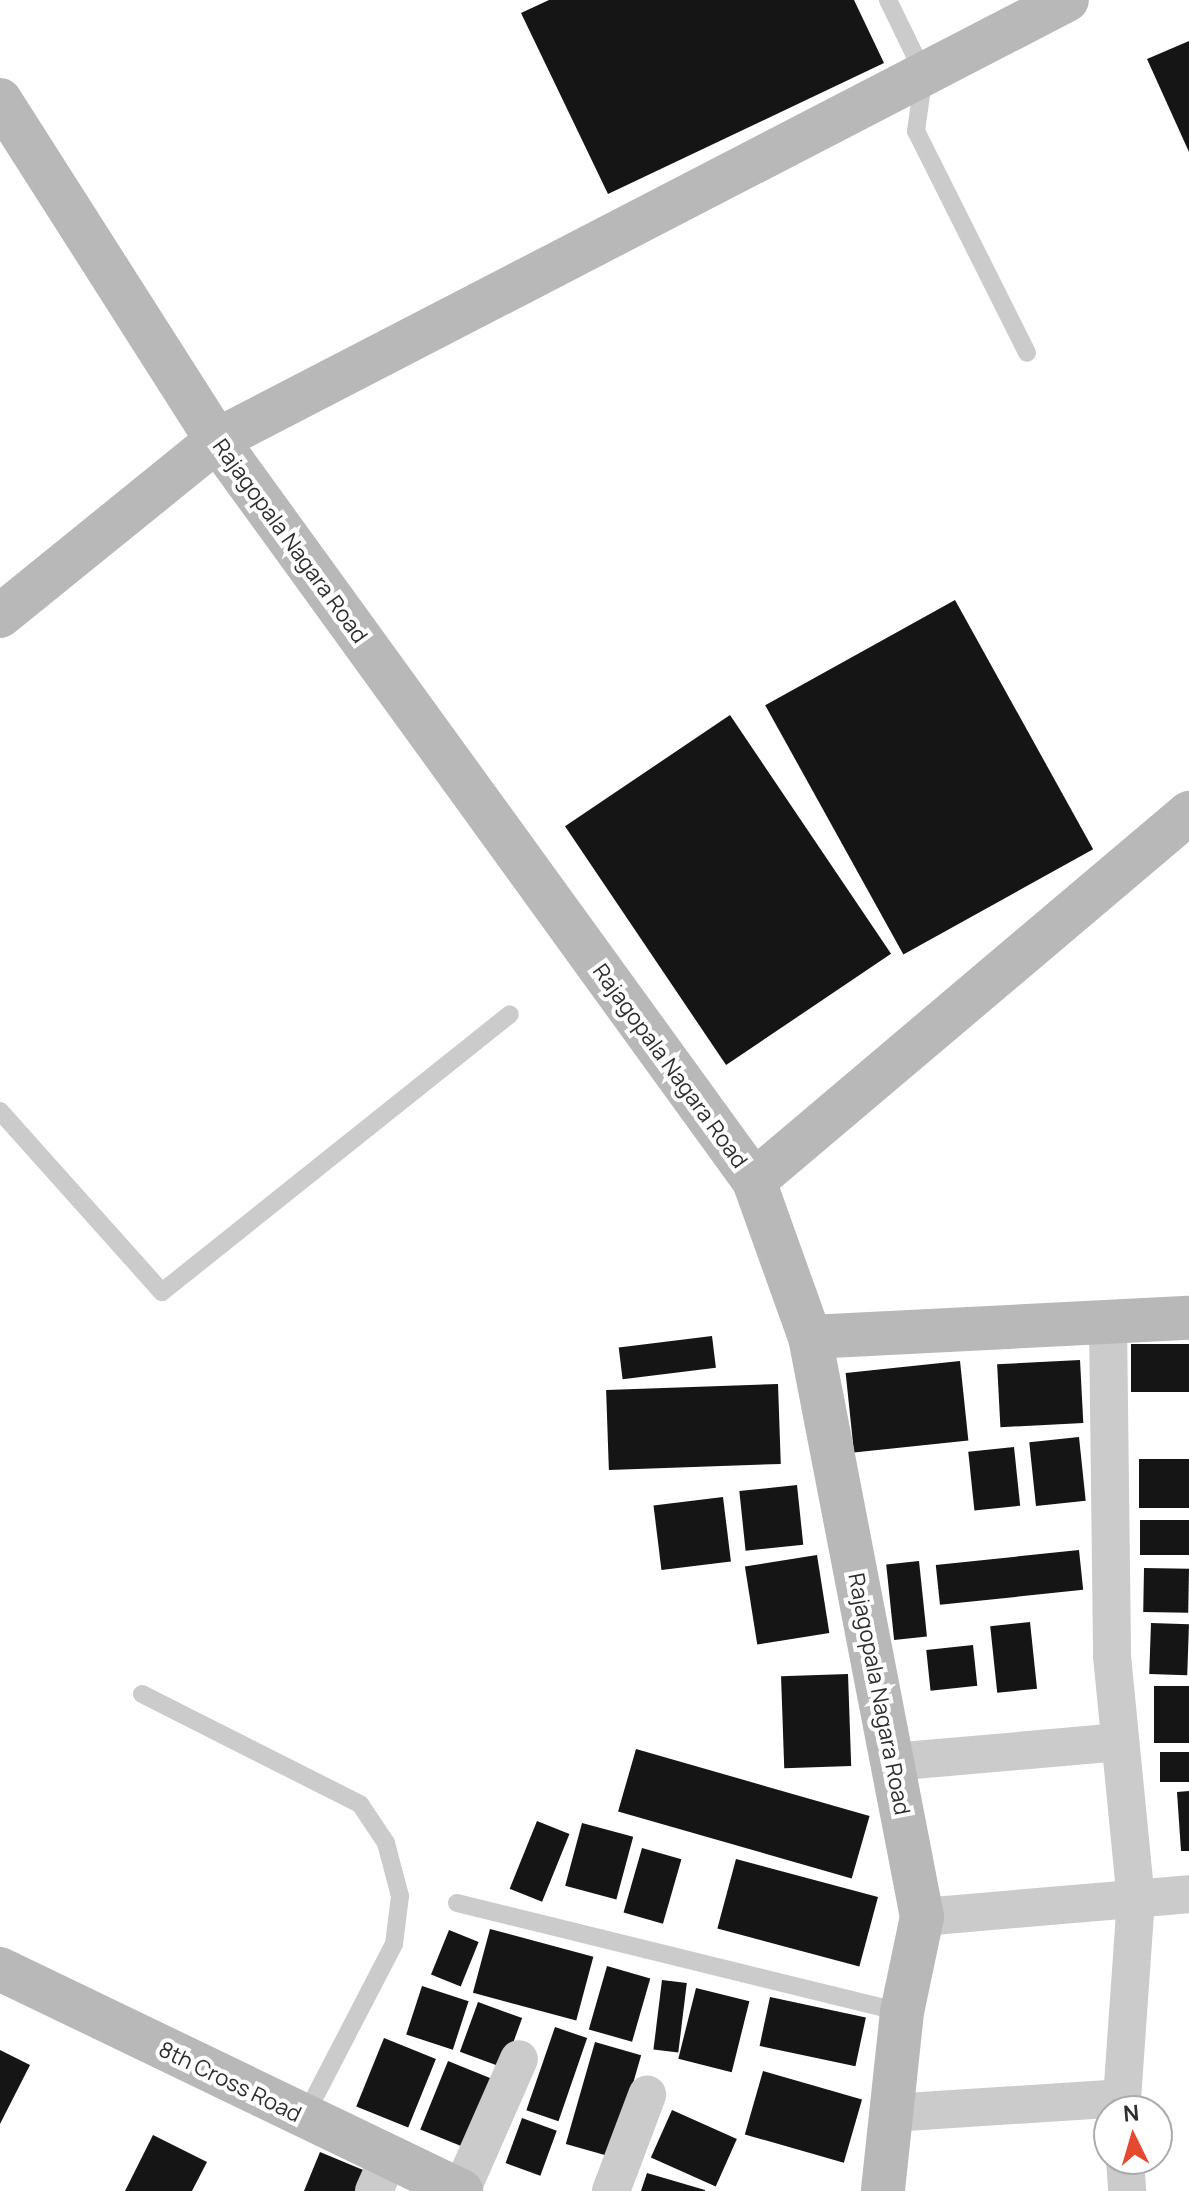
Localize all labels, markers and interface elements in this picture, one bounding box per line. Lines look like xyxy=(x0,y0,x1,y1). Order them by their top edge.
street label: Rajagopala Nagara Road xyxy=(207,434,373,648)
street label: Rajagopala Nagara Road xyxy=(587,959,753,1173)
street label: Rajagopala Nagara Road xyxy=(843,1571,915,1817)
street label: 8th Cross Road xyxy=(155,2036,305,2128)
north arrow xyxy=(1093,2095,1173,2175)
text: N xyxy=(1122,2097,1140,2129)

